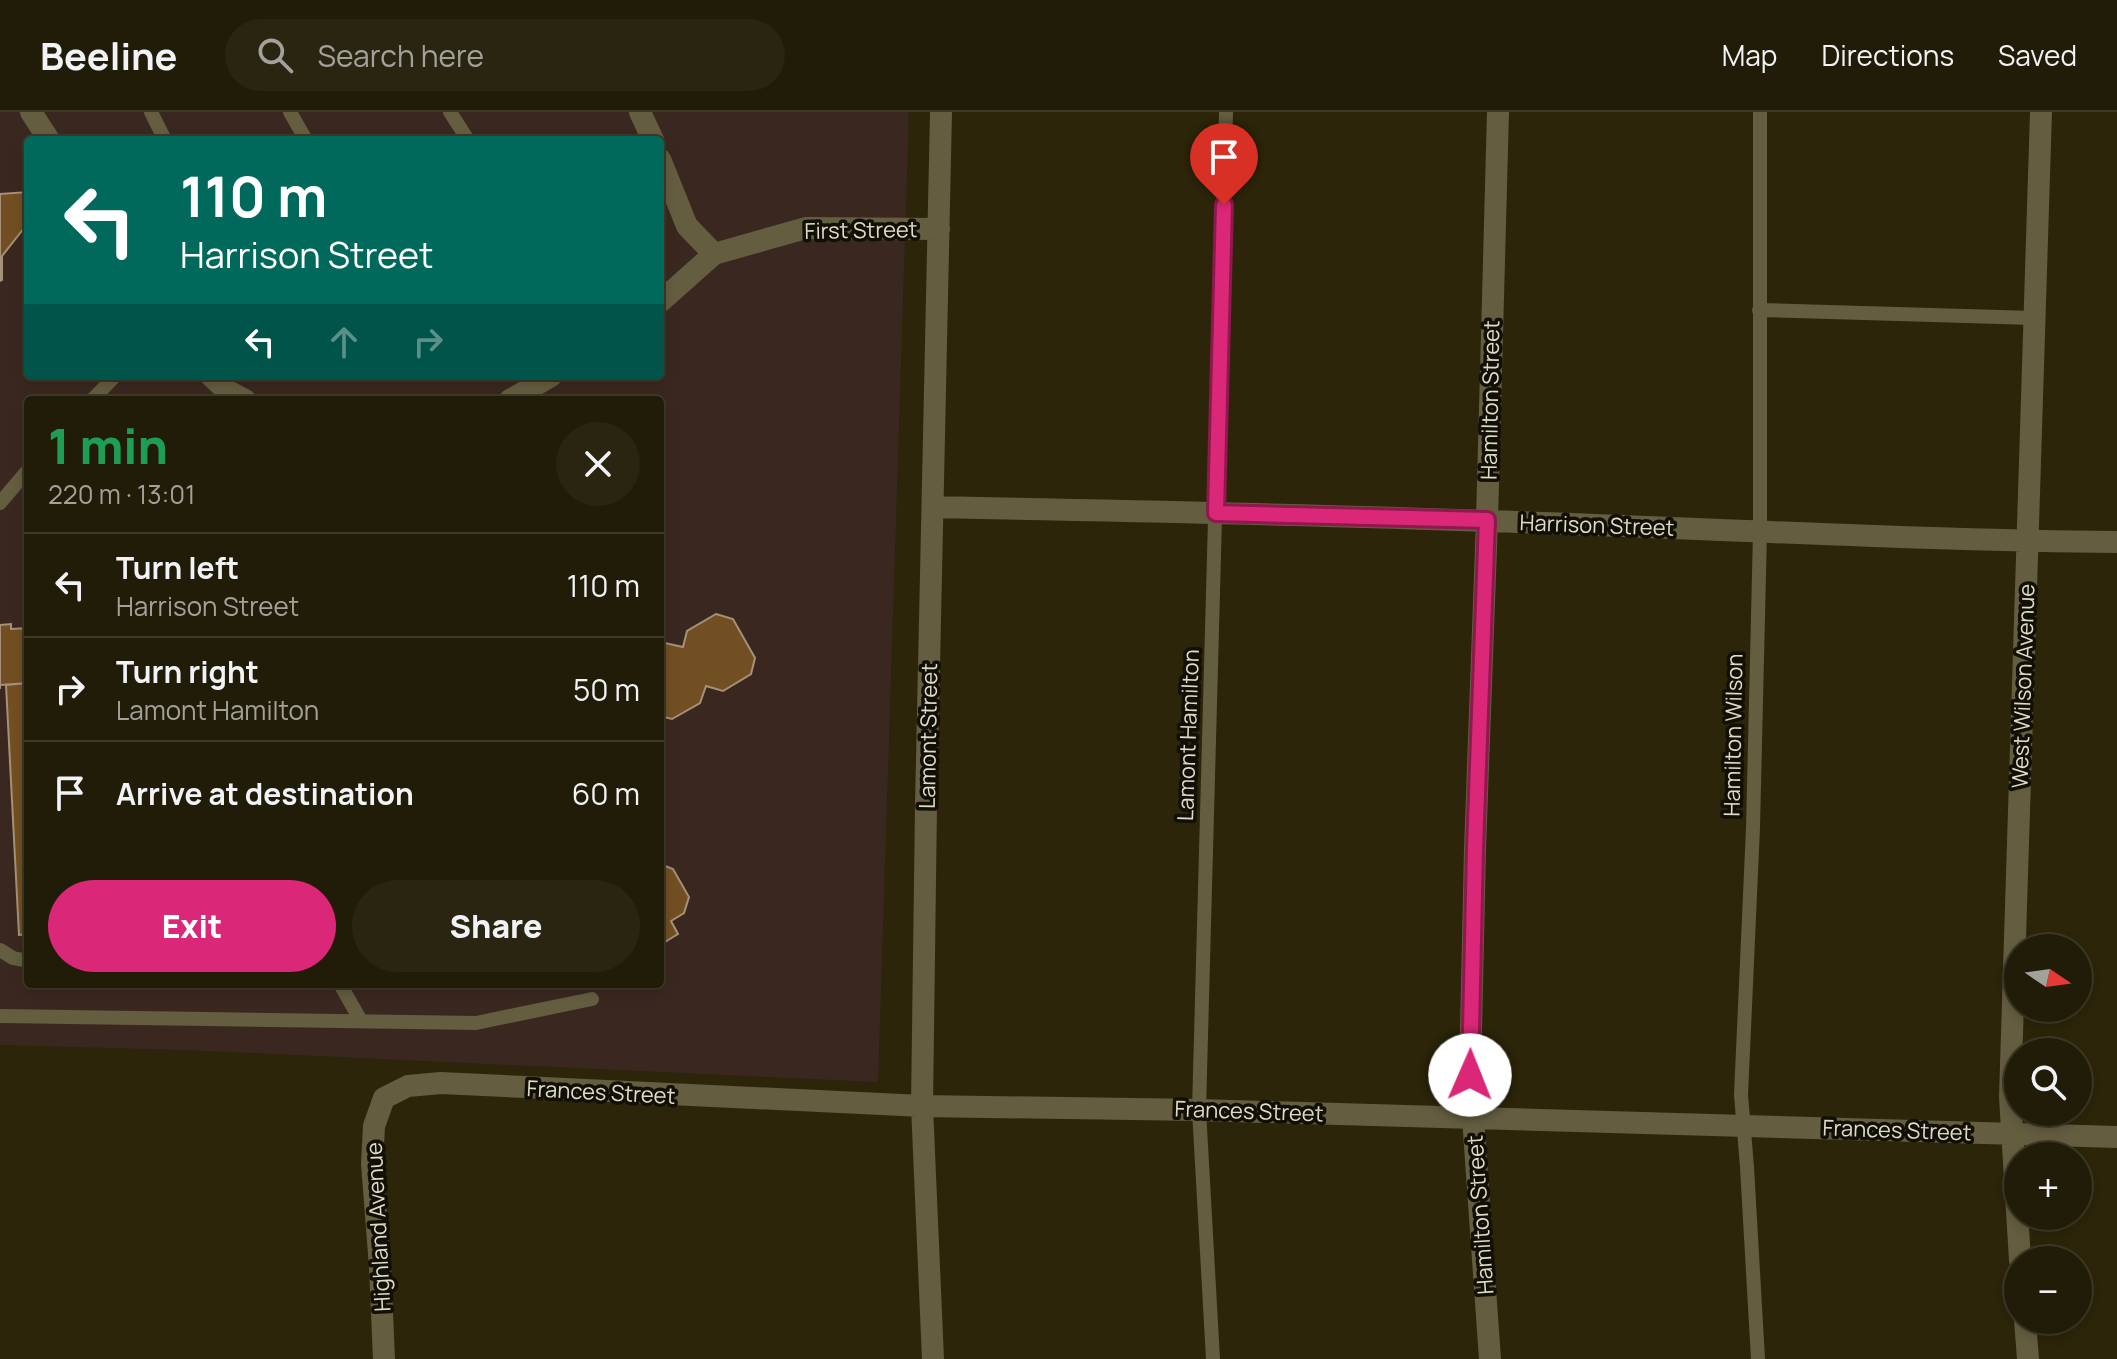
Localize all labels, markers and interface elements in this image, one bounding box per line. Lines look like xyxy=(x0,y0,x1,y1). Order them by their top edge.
search box xyxy=(225,19,785,91)
text: Beeline xyxy=(40,29,177,81)
icon: search xyxy=(253,33,297,77)
text: Search here xyxy=(317,35,484,76)
text: Map xyxy=(1722,36,1777,74)
text: Directions xyxy=(1821,36,1954,74)
text: Saved xyxy=(1998,36,2077,74)
pin xyxy=(1190,123,1258,205)
icon: arrive xyxy=(1202,135,1246,179)
text: 110 m xyxy=(180,157,327,234)
icon: left xyxy=(48,168,152,272)
street label: First Street xyxy=(804,214,918,246)
text: Harrison Street xyxy=(180,230,434,279)
icon: left xyxy=(238,320,282,364)
icon: ahead xyxy=(322,320,366,364)
icon: right xyxy=(406,320,450,364)
street label: Hamilton Street xyxy=(1474,320,1506,480)
text: 1 min xyxy=(48,413,168,478)
button: close xyxy=(556,422,640,506)
text: 220 m · 13:01 xyxy=(48,476,195,512)
street label: Harrison Street xyxy=(1519,507,1675,543)
text: Turn left xyxy=(116,547,239,588)
icon: left xyxy=(48,563,92,607)
text: 110 m xyxy=(567,565,640,606)
street label: West Wilson Avenue xyxy=(2004,583,2042,789)
text: Harrison Street xyxy=(116,588,299,624)
street label: Lamont Hamilton xyxy=(1170,649,1206,821)
text: Turn right xyxy=(116,651,259,692)
street label: Hamilton Wilson xyxy=(1717,653,1749,817)
street label: Lamont Street xyxy=(912,663,944,809)
icon: right xyxy=(48,667,92,711)
text: 50 m xyxy=(573,669,640,710)
text: Lamont Hamilton xyxy=(116,692,319,728)
icon: arrive xyxy=(48,771,92,815)
text: Arrive at destination xyxy=(116,773,414,814)
text: 60 m xyxy=(572,773,640,814)
button: Exit xyxy=(48,880,336,972)
button: Share xyxy=(352,880,640,972)
north arrow xyxy=(2004,934,2092,1022)
map controls xyxy=(2004,934,2092,1334)
position arrow xyxy=(1428,1033,1512,1117)
button: search xyxy=(2004,1038,2092,1126)
street label: Frances Street xyxy=(526,1073,676,1111)
street label: Frances Street xyxy=(1174,1093,1324,1129)
street label: Frances Street xyxy=(1822,1112,1972,1148)
street label: Hamilton Street xyxy=(1459,1134,1501,1296)
street label: Highland Avenue xyxy=(359,1142,397,1312)
button: + xyxy=(2004,1142,2092,1230)
button: − xyxy=(2004,1246,2092,1334)

